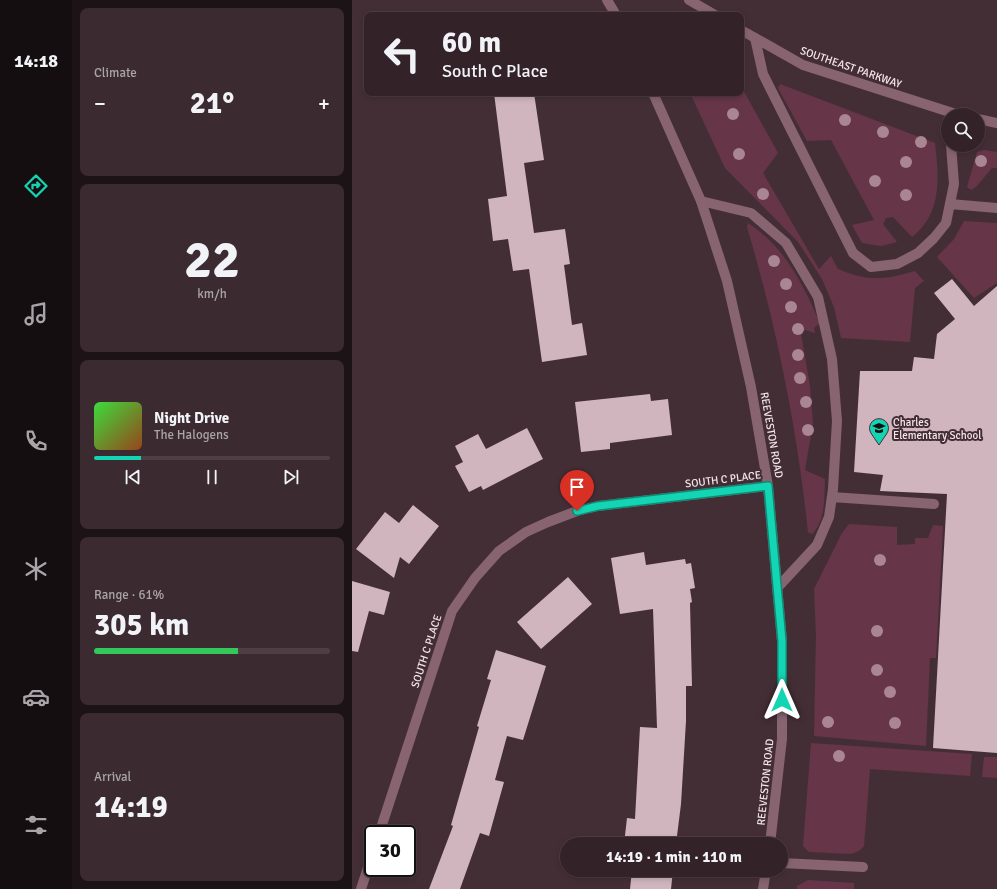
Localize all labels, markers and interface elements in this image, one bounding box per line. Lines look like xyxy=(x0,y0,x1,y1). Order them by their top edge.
text: 60 m xyxy=(442,26,501,60)
icon: left xyxy=(376,28,428,80)
street label: SOUTHEAST PARKWAY xyxy=(798,44,904,91)
text: 14:18 xyxy=(14,50,58,72)
text: South C Place xyxy=(442,60,548,82)
text: Climate xyxy=(94,65,137,81)
text: 21° xyxy=(190,85,234,122)
text: − xyxy=(94,90,106,117)
text: + xyxy=(318,90,330,117)
map controls xyxy=(941,108,985,152)
button: search xyxy=(941,108,985,152)
icon: directions xyxy=(22,172,50,200)
text: 22 xyxy=(184,228,240,292)
text: km/h xyxy=(197,286,227,302)
icon: music xyxy=(22,300,50,328)
street label: REEVESTON ROAD xyxy=(758,391,785,479)
text: Night Drive xyxy=(154,409,229,427)
place label: Charles Elementary School xyxy=(893,416,981,442)
school or university icon: Charles Elementary School xyxy=(868,417,890,445)
icon: phone xyxy=(22,427,50,455)
text: The Halogens xyxy=(154,427,229,443)
icon: previous xyxy=(122,466,144,488)
icon: pause xyxy=(201,466,223,488)
icon: next xyxy=(280,466,302,488)
street label: SOUTH C PLACE xyxy=(684,468,762,491)
pin xyxy=(560,470,594,511)
icon: arrive xyxy=(566,476,588,498)
icon: climate xyxy=(22,555,50,583)
text: Range · 61% xyxy=(94,587,164,603)
text: 305 km xyxy=(94,607,189,644)
street label: SOUTH C PLACE xyxy=(409,613,444,689)
position arrow xyxy=(761,679,803,721)
icon: car xyxy=(22,683,50,711)
street label: REEVESTON ROAD xyxy=(754,738,777,826)
text: Arrival xyxy=(94,769,131,785)
text: 14:19 xyxy=(94,789,168,826)
icon: filters xyxy=(22,811,50,839)
speed limit sign: 30 xyxy=(364,825,416,877)
text: 14:19 · 1 min · 110 m xyxy=(606,848,742,866)

